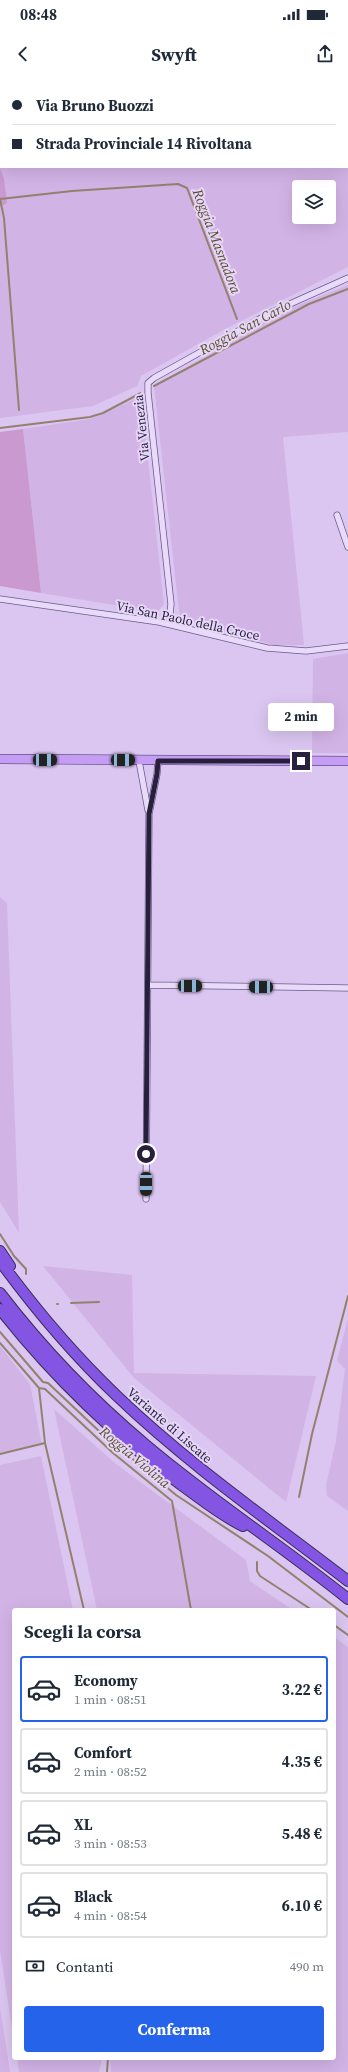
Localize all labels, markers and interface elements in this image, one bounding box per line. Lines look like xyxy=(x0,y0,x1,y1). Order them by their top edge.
text: 08:48 xyxy=(20,4,57,25)
text: Swyft xyxy=(151,42,197,67)
icon: back xyxy=(12,43,34,65)
icon: share xyxy=(314,43,336,65)
text: Via Bruno Buozzi xyxy=(36,95,154,116)
text: Strada Provinciale 14 Rivoltana xyxy=(36,133,252,154)
map controls xyxy=(292,180,336,224)
button: layers xyxy=(292,180,336,224)
water label: Roggia Masnadora xyxy=(187,185,246,297)
water label: Roggia San Carlo xyxy=(195,294,295,360)
street label: Via Venezia xyxy=(130,393,153,462)
street label: Via San Paolo della Croce xyxy=(115,597,261,644)
callout: 2 min xyxy=(268,703,334,731)
text: 2 min xyxy=(284,708,318,725)
route end xyxy=(292,752,310,770)
car xyxy=(33,754,57,766)
car xyxy=(111,754,135,766)
car xyxy=(178,980,202,992)
car xyxy=(249,981,273,993)
route start xyxy=(137,1145,155,1163)
car xyxy=(140,1172,152,1196)
street label: Variante di Liscate xyxy=(124,1384,216,1467)
water label: Roggia Violina xyxy=(95,1421,175,1493)
text: Scegli la corsa xyxy=(24,1619,141,1644)
text: Economy xyxy=(74,1670,138,1691)
icon: car xyxy=(26,1671,62,1707)
text: 3.22 € xyxy=(282,1679,322,1700)
text: 1 min · 08:51 xyxy=(74,1691,147,1708)
text: Comfort xyxy=(74,1742,132,1763)
icon: car xyxy=(26,1743,62,1779)
text: 4.35 € xyxy=(282,1751,322,1772)
text: 2 min · 08:52 xyxy=(74,1763,147,1780)
text: XL xyxy=(74,1814,93,1835)
icon: car xyxy=(26,1815,62,1851)
text: 5.48 € xyxy=(282,1823,322,1844)
text: 3 min · 08:53 xyxy=(74,1835,147,1852)
text: Black xyxy=(74,1886,113,1907)
icon: car xyxy=(26,1887,62,1923)
text: 6.10 € xyxy=(282,1895,322,1916)
text: 4 min · 08:54 xyxy=(74,1907,147,1924)
icon: cash xyxy=(24,1955,46,1977)
text: Contanti xyxy=(56,1956,114,1977)
text: 490 m xyxy=(290,1958,324,1975)
button: Conferma xyxy=(24,2006,324,2052)

